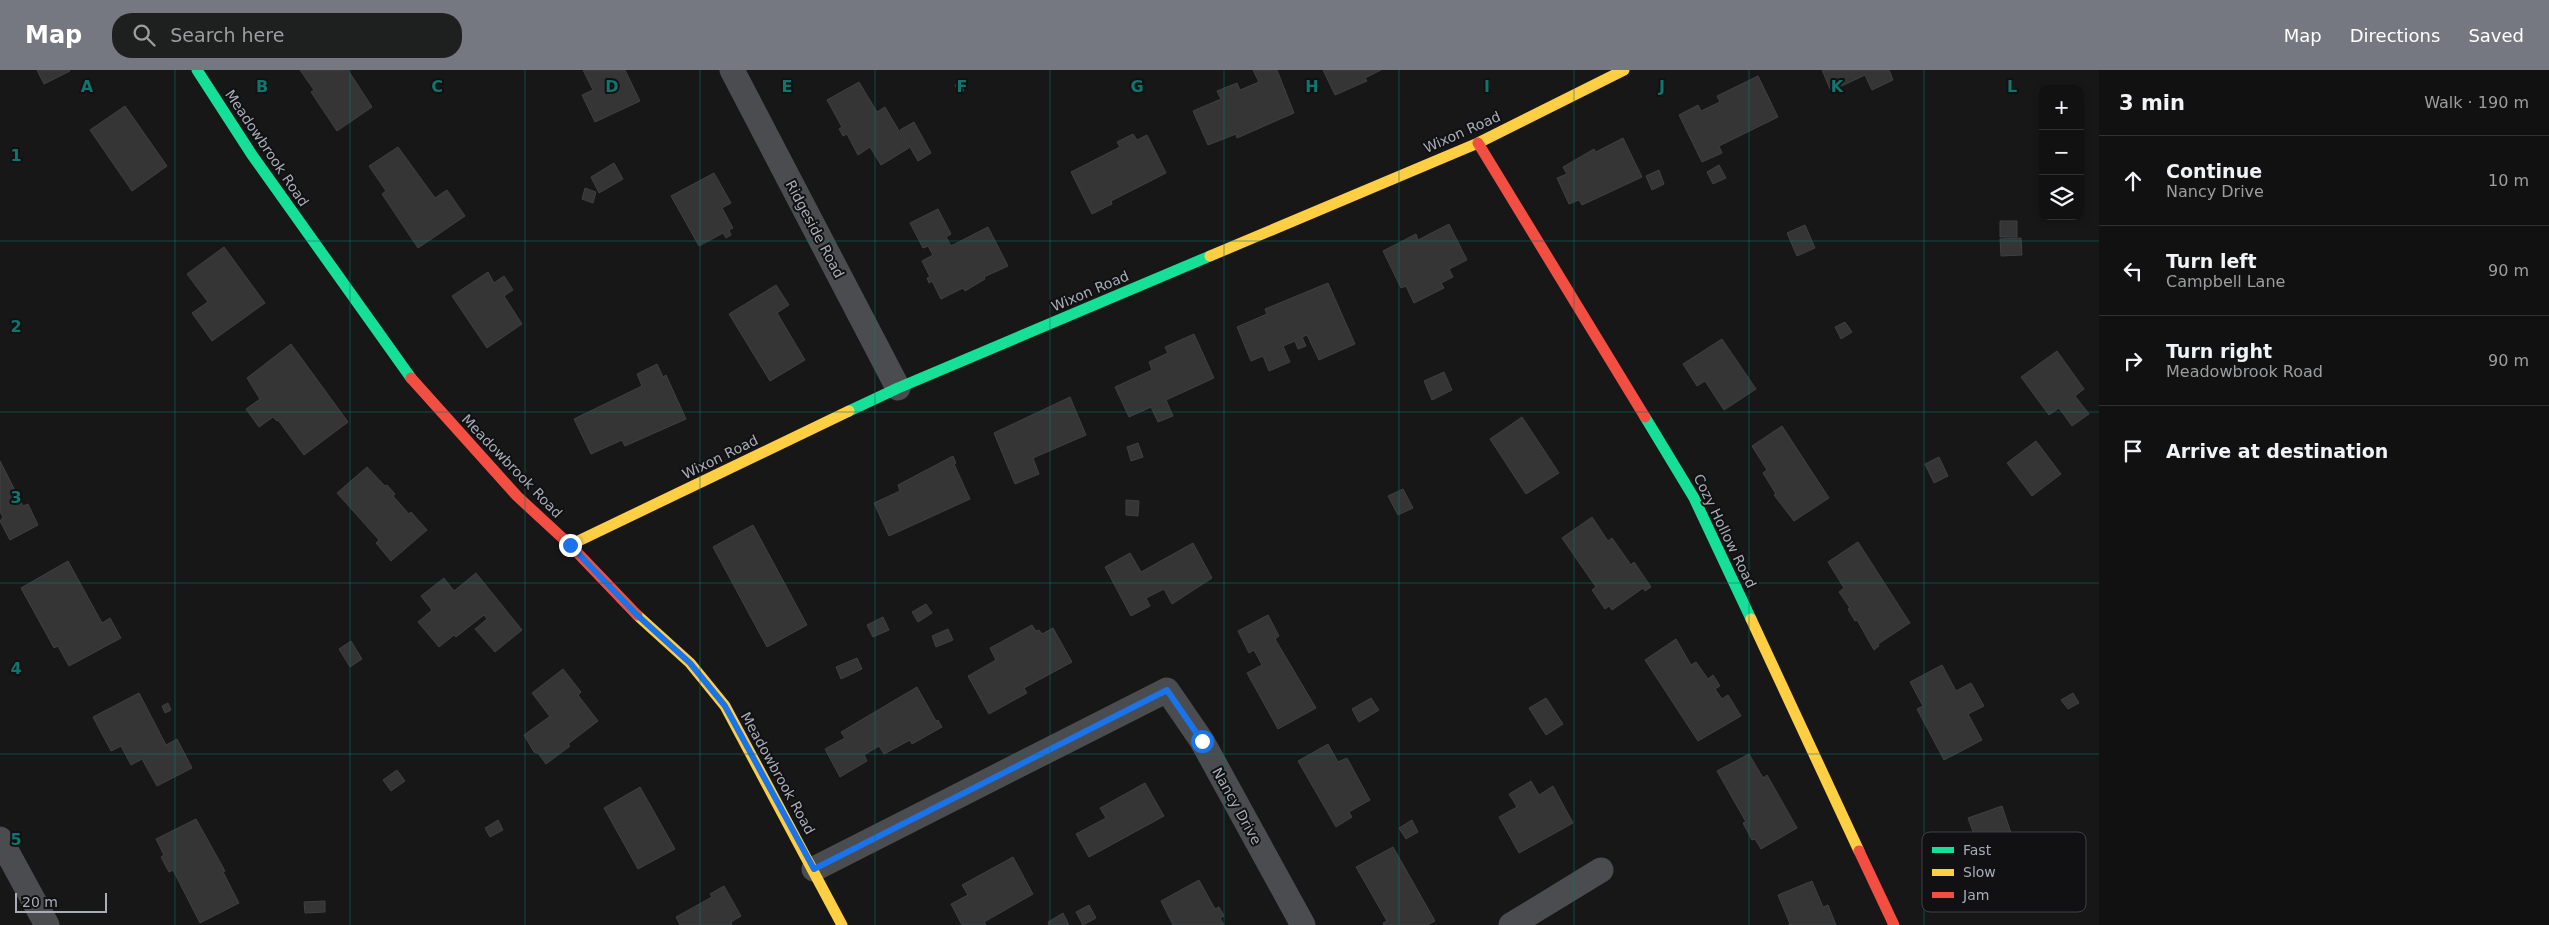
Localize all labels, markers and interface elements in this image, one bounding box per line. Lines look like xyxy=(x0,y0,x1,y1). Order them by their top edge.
search box xyxy=(112,13,462,58)
text: Map xyxy=(25,21,82,49)
icon: search xyxy=(130,21,158,49)
text: Search here xyxy=(170,24,284,46)
text: Map xyxy=(2284,25,2322,46)
text: Directions xyxy=(2350,25,2440,46)
text: Saved xyxy=(2468,25,2524,46)
text: A xyxy=(81,77,94,96)
text: B xyxy=(256,77,268,96)
text: C xyxy=(431,77,443,96)
text: D xyxy=(605,77,619,96)
text: E xyxy=(782,77,792,96)
text: F xyxy=(957,77,967,96)
text: G xyxy=(1130,77,1144,96)
text: H xyxy=(1305,77,1319,96)
text: I xyxy=(1484,77,1490,96)
text: J xyxy=(1658,77,1665,96)
text: K xyxy=(1831,77,1844,96)
text: L xyxy=(2007,77,2017,96)
map controls xyxy=(2039,85,2084,220)
button: + xyxy=(2039,85,2084,130)
street label: Meadowbrook Road xyxy=(222,87,312,209)
text: 3 min xyxy=(2119,91,2185,115)
text: Walk · 190 m xyxy=(2424,93,2529,112)
street label: Wixon Road xyxy=(1421,108,1503,156)
button: − xyxy=(2039,130,2084,175)
text: 1 xyxy=(10,146,22,165)
text: Continue xyxy=(2166,160,2262,182)
icon: ahead xyxy=(2119,167,2147,195)
text: 10 m xyxy=(2488,171,2529,190)
button: layers xyxy=(2039,175,2084,220)
street label: Ridgeside Road xyxy=(783,177,847,281)
text: Nancy Drive xyxy=(2166,182,2264,201)
text: Turn left xyxy=(2166,250,2257,272)
icon: left xyxy=(2119,257,2147,285)
text: 90 m xyxy=(2488,261,2529,280)
street label: Wixon Road xyxy=(1049,268,1131,314)
text: Campbell Lane xyxy=(2166,272,2285,291)
text: 2 xyxy=(10,317,22,336)
text: Turn right xyxy=(2166,340,2272,362)
icon: right xyxy=(2119,347,2147,375)
text: 90 m xyxy=(2488,351,2529,370)
text: Meadowbrook Road xyxy=(2166,362,2323,381)
street label: Meadowbrook Road xyxy=(459,411,565,521)
street label: Wixon Road xyxy=(680,432,760,482)
icon: arrive xyxy=(2119,437,2147,465)
text: Arrive at destination xyxy=(2166,440,2388,462)
street label: Cozy Hollow Road xyxy=(1690,471,1760,591)
text: 3 xyxy=(10,488,22,507)
route end xyxy=(559,534,582,557)
text: 4 xyxy=(10,659,22,678)
street label: Meadowbrook Road xyxy=(738,709,818,837)
route start xyxy=(1191,730,1214,753)
street label: Nancy Drive xyxy=(1209,765,1265,847)
text: 5 xyxy=(10,830,22,849)
legend xyxy=(1922,832,2086,912)
text: Fast xyxy=(1963,842,1992,858)
text: Slow xyxy=(1963,864,1996,880)
text: Jam xyxy=(1962,887,1989,903)
scale bar xyxy=(15,890,108,913)
text: 20 m xyxy=(22,894,58,910)

